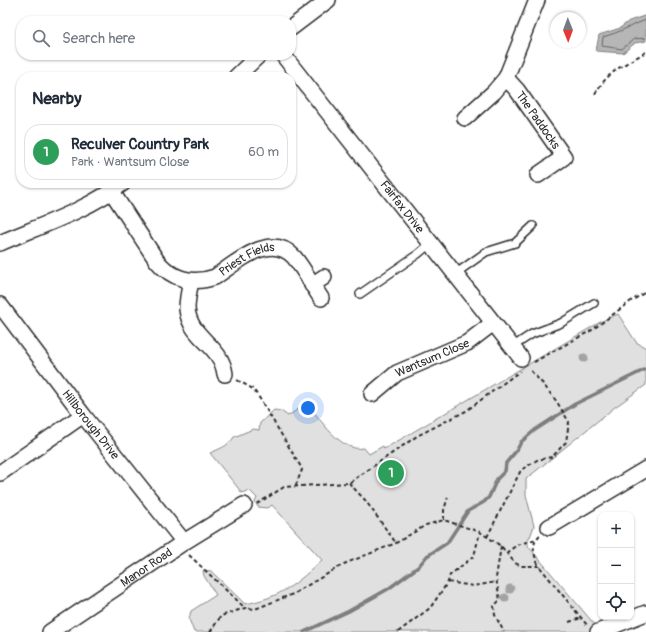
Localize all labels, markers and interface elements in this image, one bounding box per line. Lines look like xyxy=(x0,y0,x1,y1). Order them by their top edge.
north arrow xyxy=(550,12,586,48)
search box xyxy=(16,16,296,60)
icon: search xyxy=(30,27,52,49)
text: Search here xyxy=(62,29,135,48)
text: Nearby xyxy=(32,88,81,109)
street label: The Paddocks xyxy=(513,88,564,152)
text: Reculver Country Park xyxy=(71,135,209,154)
text: 1 xyxy=(43,144,49,160)
text: 60 m xyxy=(248,144,279,160)
text: Park · Wantsum Close xyxy=(71,154,189,170)
street label: Fairfax Drive xyxy=(377,177,428,236)
street label: Priest Fields xyxy=(216,240,275,279)
street label: Wantsum Close xyxy=(393,335,472,380)
street label: Hillborough Drive xyxy=(59,387,123,462)
your location xyxy=(298,398,318,418)
pin: 1 xyxy=(378,458,404,488)
map controls xyxy=(598,512,634,620)
button: + xyxy=(598,512,634,548)
street label: Manor Road xyxy=(118,545,175,590)
button: − xyxy=(598,548,634,584)
button: locate xyxy=(598,584,634,620)

